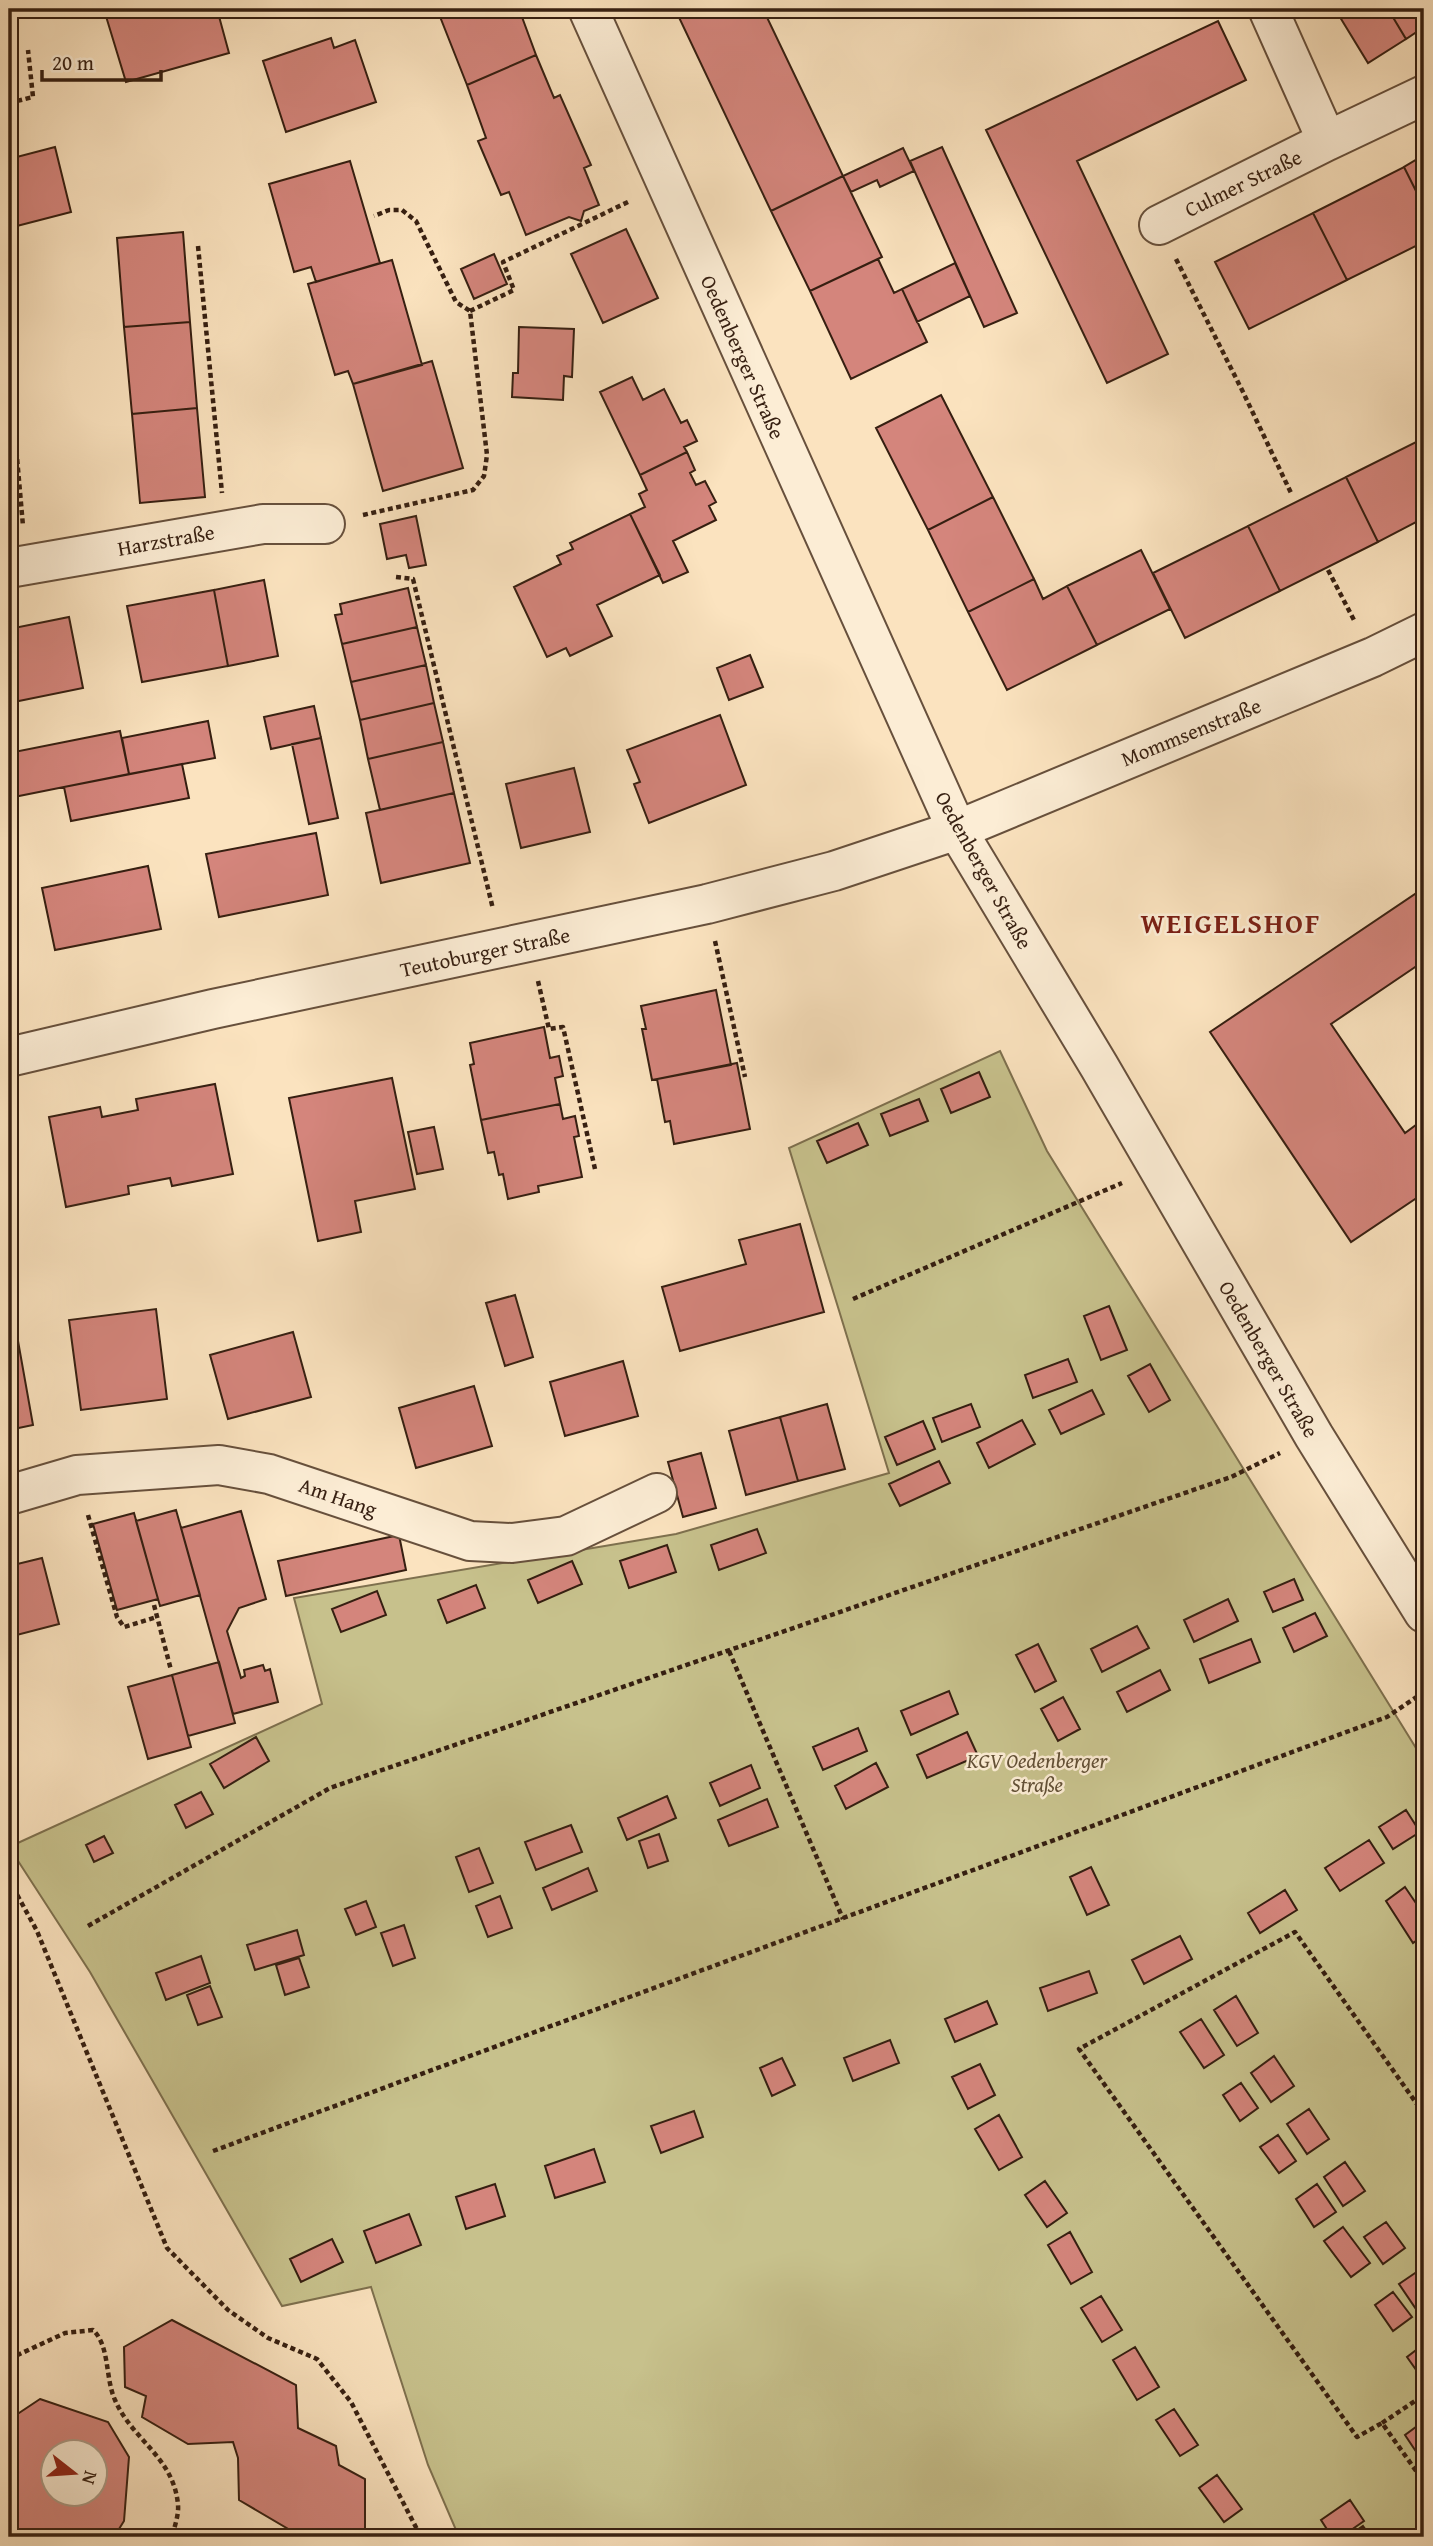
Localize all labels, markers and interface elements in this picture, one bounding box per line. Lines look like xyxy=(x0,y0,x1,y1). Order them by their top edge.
scale bar xyxy=(42,38,161,82)
text: 20 m xyxy=(52,47,94,78)
street label: Culmer Straße xyxy=(1179,141,1307,225)
street label: Oedenberger Straße xyxy=(693,270,793,444)
street label: Harzstraße xyxy=(115,516,217,564)
street label: Mommsenstraße xyxy=(1116,690,1266,774)
street label: Oedenberger Straße xyxy=(928,785,1040,955)
district label: WEIGELSHOF xyxy=(1141,902,1321,943)
street label: Teutoburger Straße xyxy=(397,919,573,985)
street label: Oedenberger Straße xyxy=(1211,1275,1327,1443)
street label: Am Hang xyxy=(295,1469,382,1525)
park label: KGV Oedenberger Straße xyxy=(966,1745,1108,1800)
north arrow xyxy=(38,2438,108,2508)
text: N xyxy=(75,2468,106,2488)

